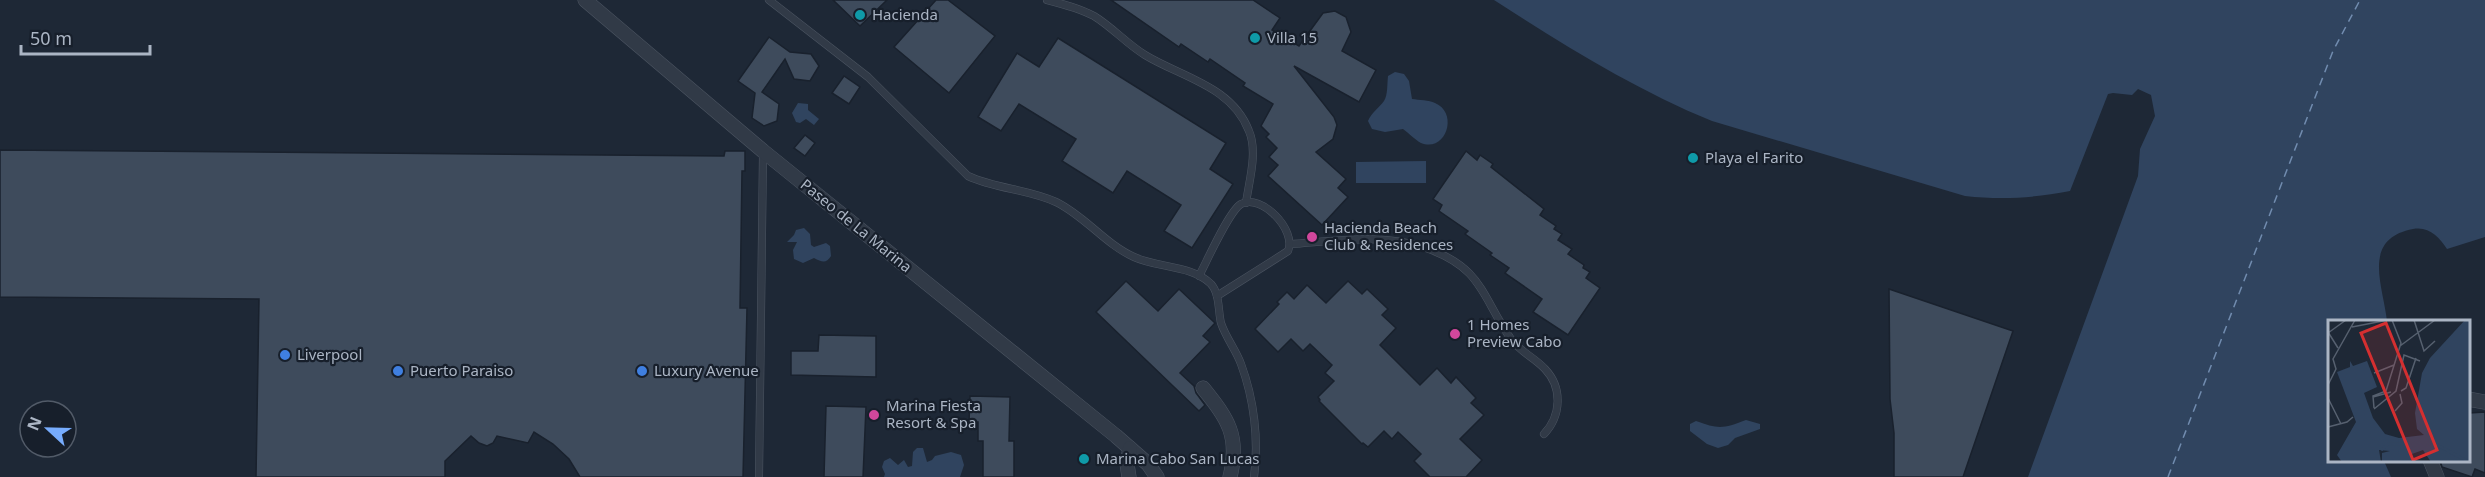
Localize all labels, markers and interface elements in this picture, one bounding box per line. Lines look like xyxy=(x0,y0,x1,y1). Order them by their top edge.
place label: Hacienda xyxy=(872,4,938,24)
marker: Hacienda xyxy=(853,8,867,22)
scale bar xyxy=(21,18,150,56)
text: 50 m xyxy=(30,26,72,50)
place label: Villa 15 xyxy=(1267,27,1317,47)
marker: Villa 15 xyxy=(1248,31,1262,45)
place label: Playa el Farito xyxy=(1705,147,1803,167)
marker: Playa el Farito xyxy=(1686,151,1700,165)
street label: Paseo de La Marina xyxy=(797,174,916,276)
place label: Hacienda Beach Club & Residences xyxy=(1324,217,1453,254)
marker: Hacienda Beach Club & Residences xyxy=(1305,230,1319,244)
place label: 1 Homes Preview Cabo xyxy=(1467,314,1562,351)
inset map xyxy=(2328,320,2470,462)
marker: 1 Homes Preview Cabo xyxy=(1448,327,1462,341)
place label: Liverpool xyxy=(297,344,362,364)
marker: Liverpool xyxy=(278,348,292,362)
place label: Puerto Paraiso xyxy=(410,360,513,380)
place label: Luxury Avenue xyxy=(654,360,759,380)
marker: Puerto Paraiso xyxy=(391,364,405,378)
marker: Luxury Avenue xyxy=(635,364,649,378)
place label: Marina Fiesta Resort & Spa xyxy=(886,395,981,432)
north arrow xyxy=(18,399,78,459)
marker: Marina Fiesta Resort & Spa xyxy=(867,408,881,422)
text: N xyxy=(21,413,47,434)
place label: Marina Cabo San Lucas xyxy=(1096,448,1260,468)
marker: Marina Cabo San Lucas xyxy=(1077,452,1091,466)

